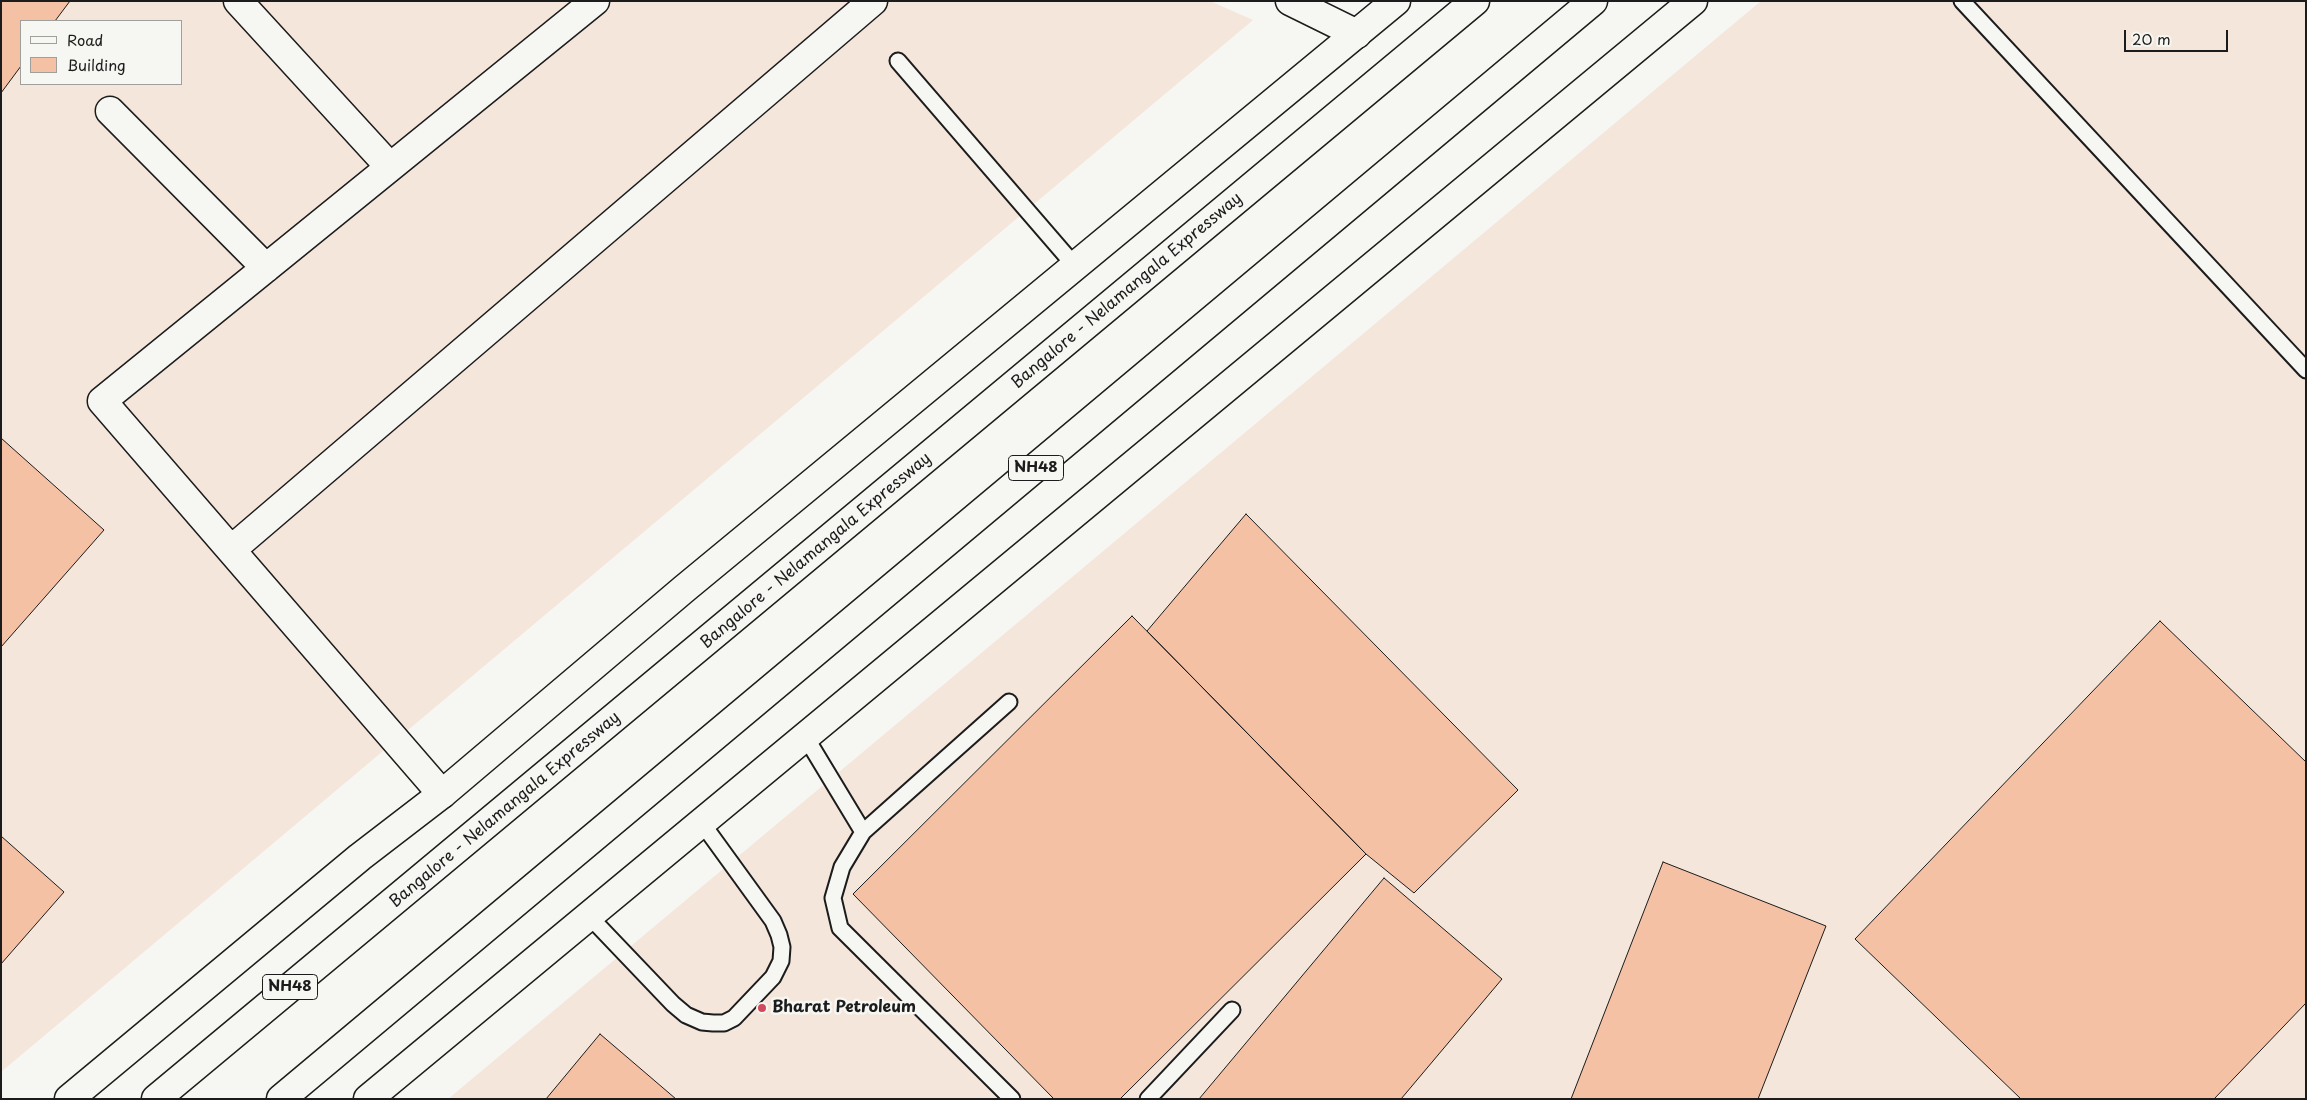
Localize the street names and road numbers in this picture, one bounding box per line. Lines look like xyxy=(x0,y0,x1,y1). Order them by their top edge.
street label: Bangalore - Nelamangala Expressway xyxy=(1008,189,1246,393)
street label: Bangalore - Nelamangala Expressway xyxy=(697,449,935,653)
road number: NH48 xyxy=(1008,456,1064,480)
street label: Bangalore - Nelamangala Expressway xyxy=(386,708,624,912)
road number: NH48 xyxy=(262,974,318,1000)

